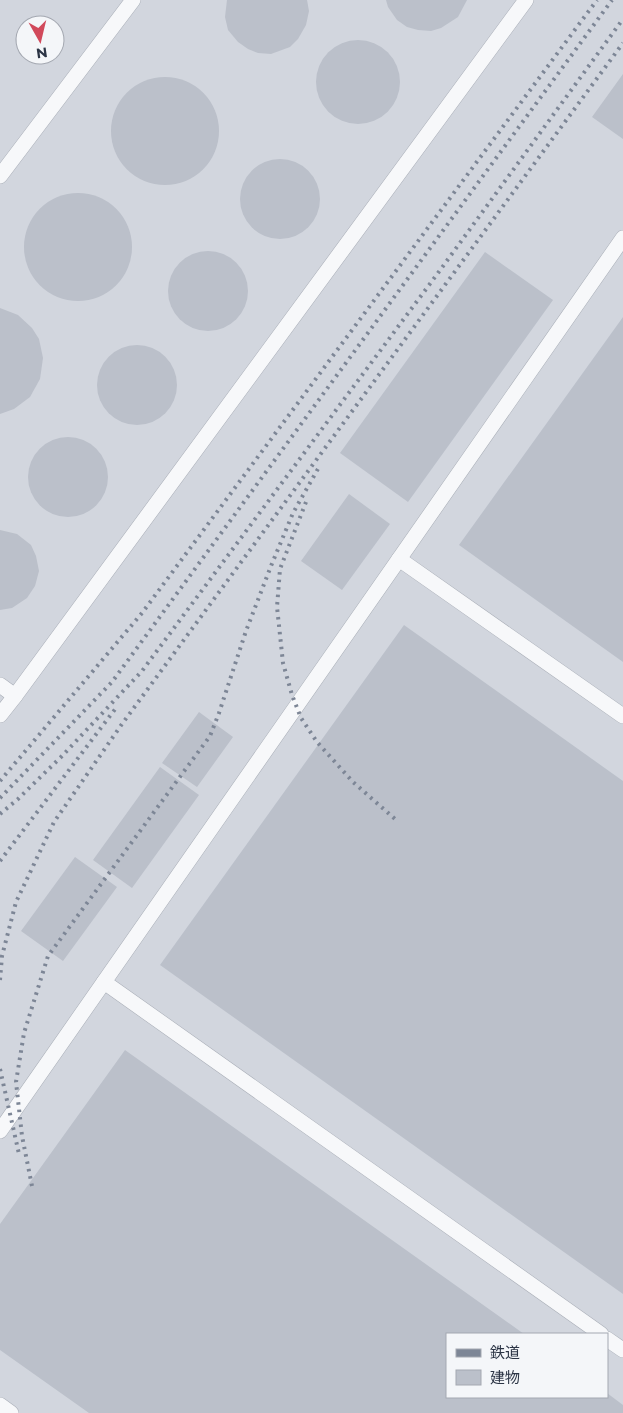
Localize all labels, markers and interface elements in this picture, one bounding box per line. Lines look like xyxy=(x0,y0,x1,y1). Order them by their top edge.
north arrow xyxy=(15,15,65,65)
text: N xyxy=(35,43,49,63)
legend xyxy=(446,1333,608,1398)
text: 鉄道 xyxy=(490,1343,520,1362)
text: 建物 xyxy=(490,1368,520,1387)

